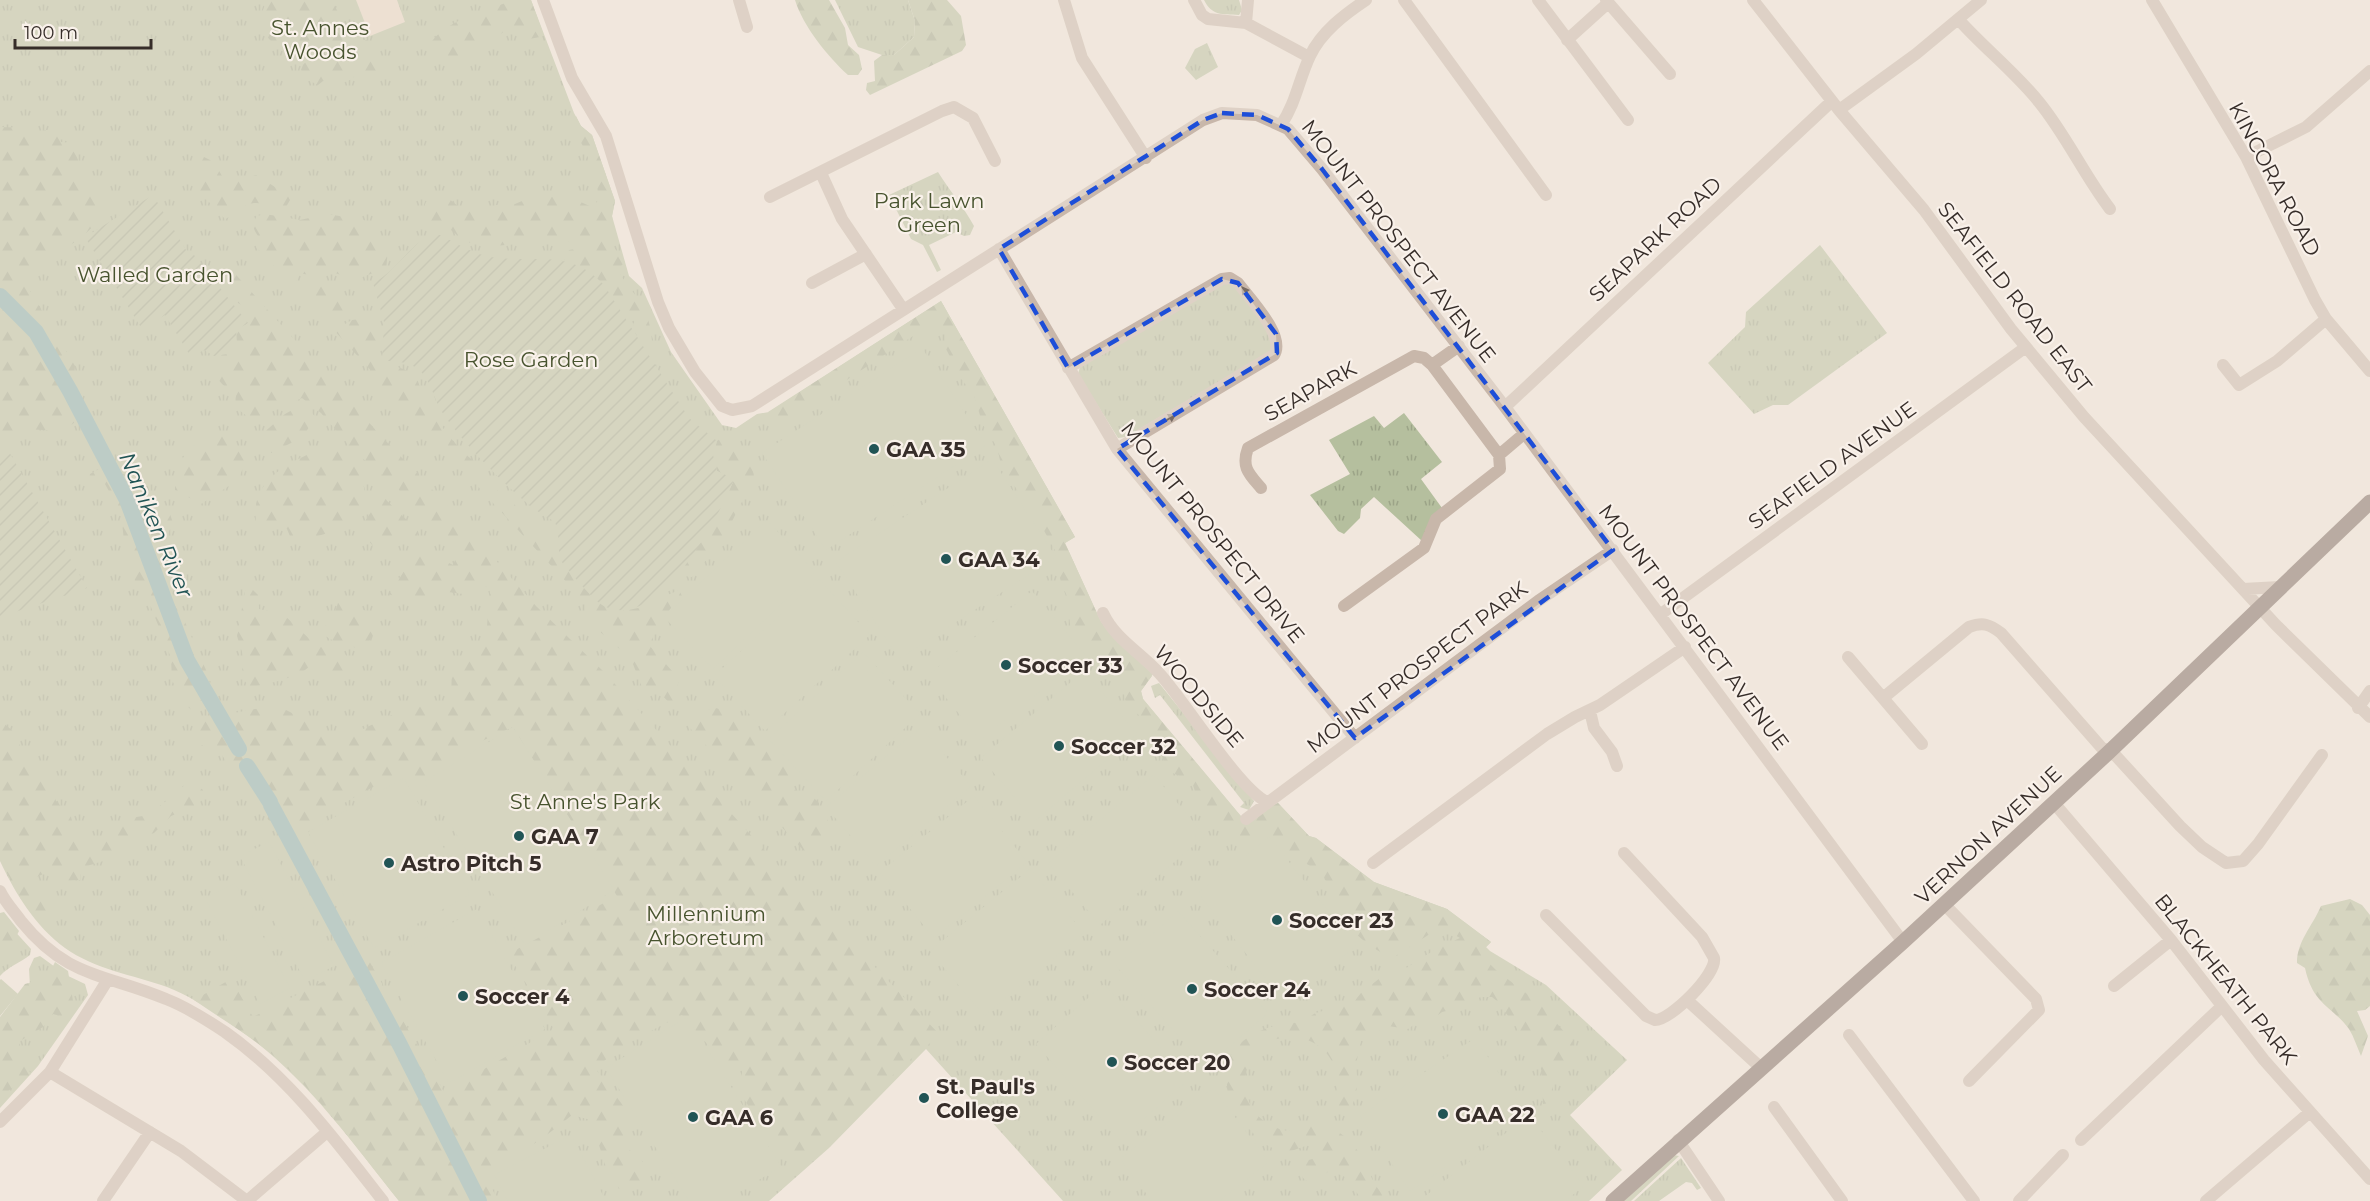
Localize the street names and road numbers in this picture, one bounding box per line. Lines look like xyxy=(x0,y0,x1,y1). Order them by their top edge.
street label: KINCORA ROAD xyxy=(2224,98,2326,260)
street label: MOUNT PROSPECT AVENUE xyxy=(1296,115,1502,367)
street label: SEAPARK ROAD xyxy=(1584,171,1726,307)
street label: SEAFIELD ROAD EAST xyxy=(1933,197,2097,397)
street label: SEAPARK xyxy=(1260,355,1360,426)
street label: SEAFIELD AVENUE xyxy=(1743,396,1921,534)
street label: MOUNT PROSPECT DRIVE xyxy=(1116,416,1310,648)
street label: MOUNT PROSPECT AVENUE xyxy=(1593,499,1795,755)
street label: MOUNT PROSPECT PARK xyxy=(1302,576,1532,758)
street label: WOODSIDE xyxy=(1149,640,1249,752)
street label: VERNON AVENUE xyxy=(1910,761,2066,909)
street label: BLACKHEATH PARK xyxy=(2149,889,2303,1069)

